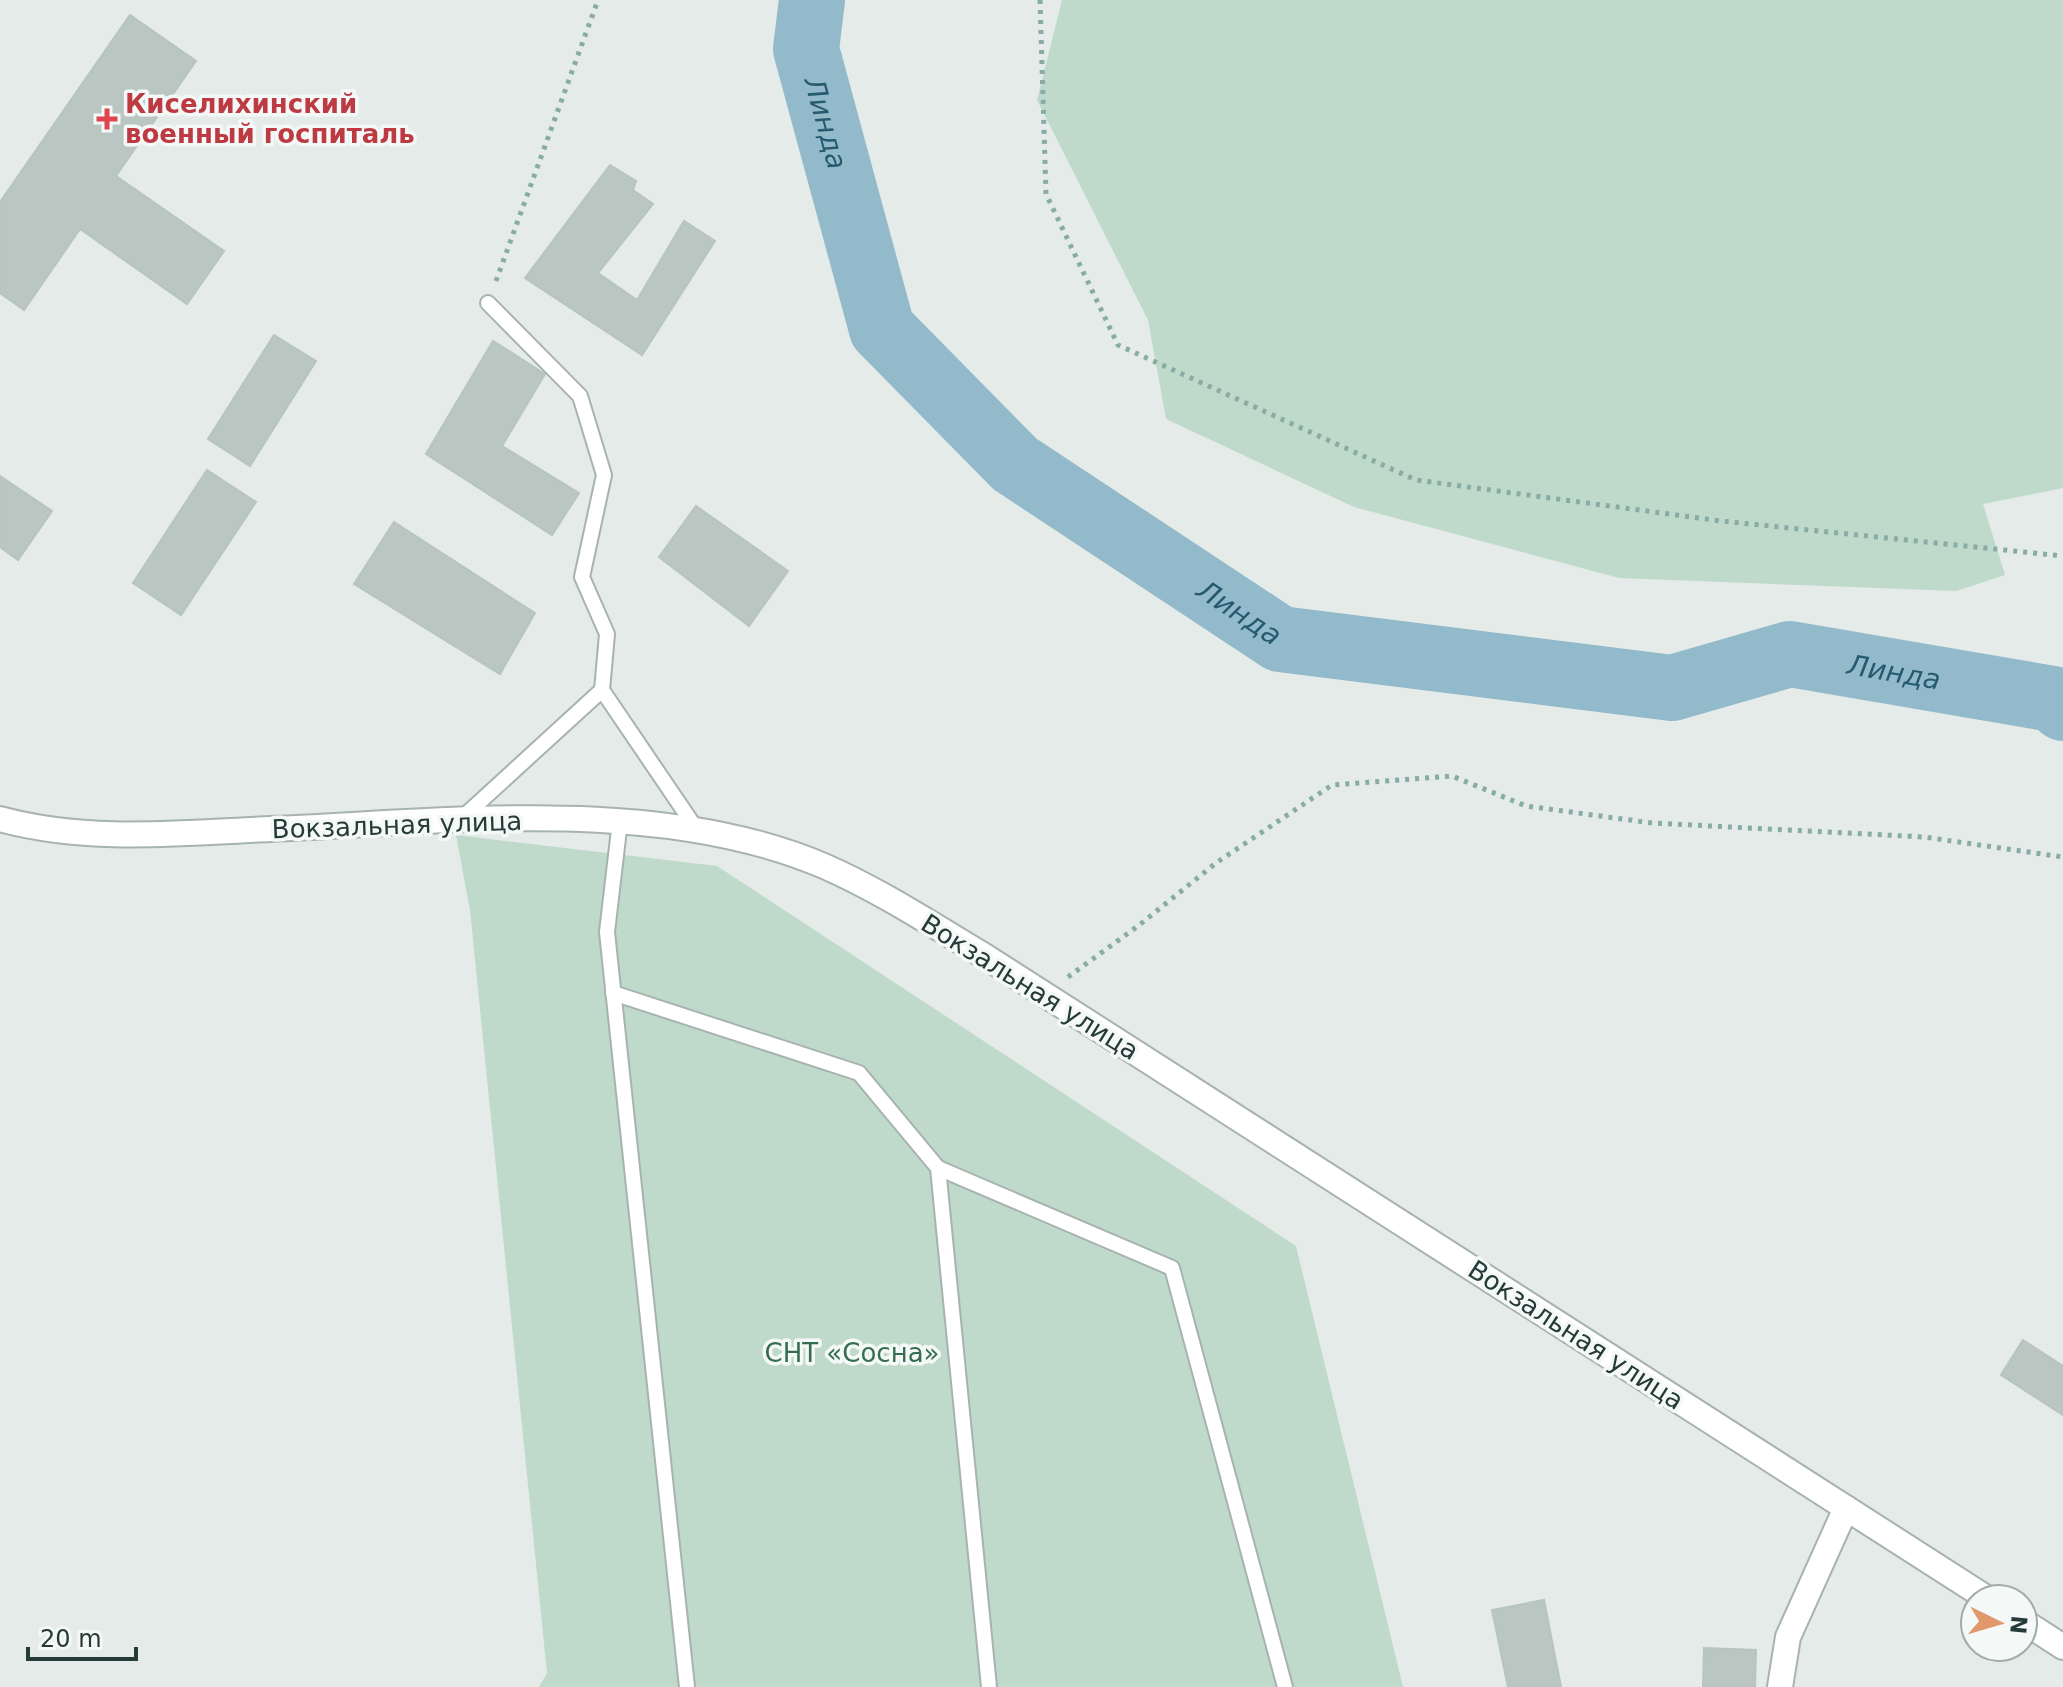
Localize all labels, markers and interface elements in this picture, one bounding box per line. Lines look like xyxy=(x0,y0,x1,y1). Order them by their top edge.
water label: Линда xyxy=(797,72,854,173)
place label: Киселихинский военный госпиталь xyxy=(125,89,415,149)
marker: Киселихинский военный госпиталь xyxy=(96,108,118,130)
water label: Линда xyxy=(1190,572,1288,652)
water label: Линда xyxy=(1844,648,1943,696)
street label: Вокзальная улица xyxy=(271,806,523,844)
street label: Вокзальная улица xyxy=(916,908,1144,1066)
street label: Вокзальная улица xyxy=(1463,1254,1689,1416)
park label: СНТ «Сосна» xyxy=(765,1338,939,1368)
north arrow xyxy=(1959,1583,2039,1663)
scale bar xyxy=(28,1611,136,1661)
text: N xyxy=(2005,1614,2032,1635)
text: 20 m xyxy=(40,1625,102,1653)

